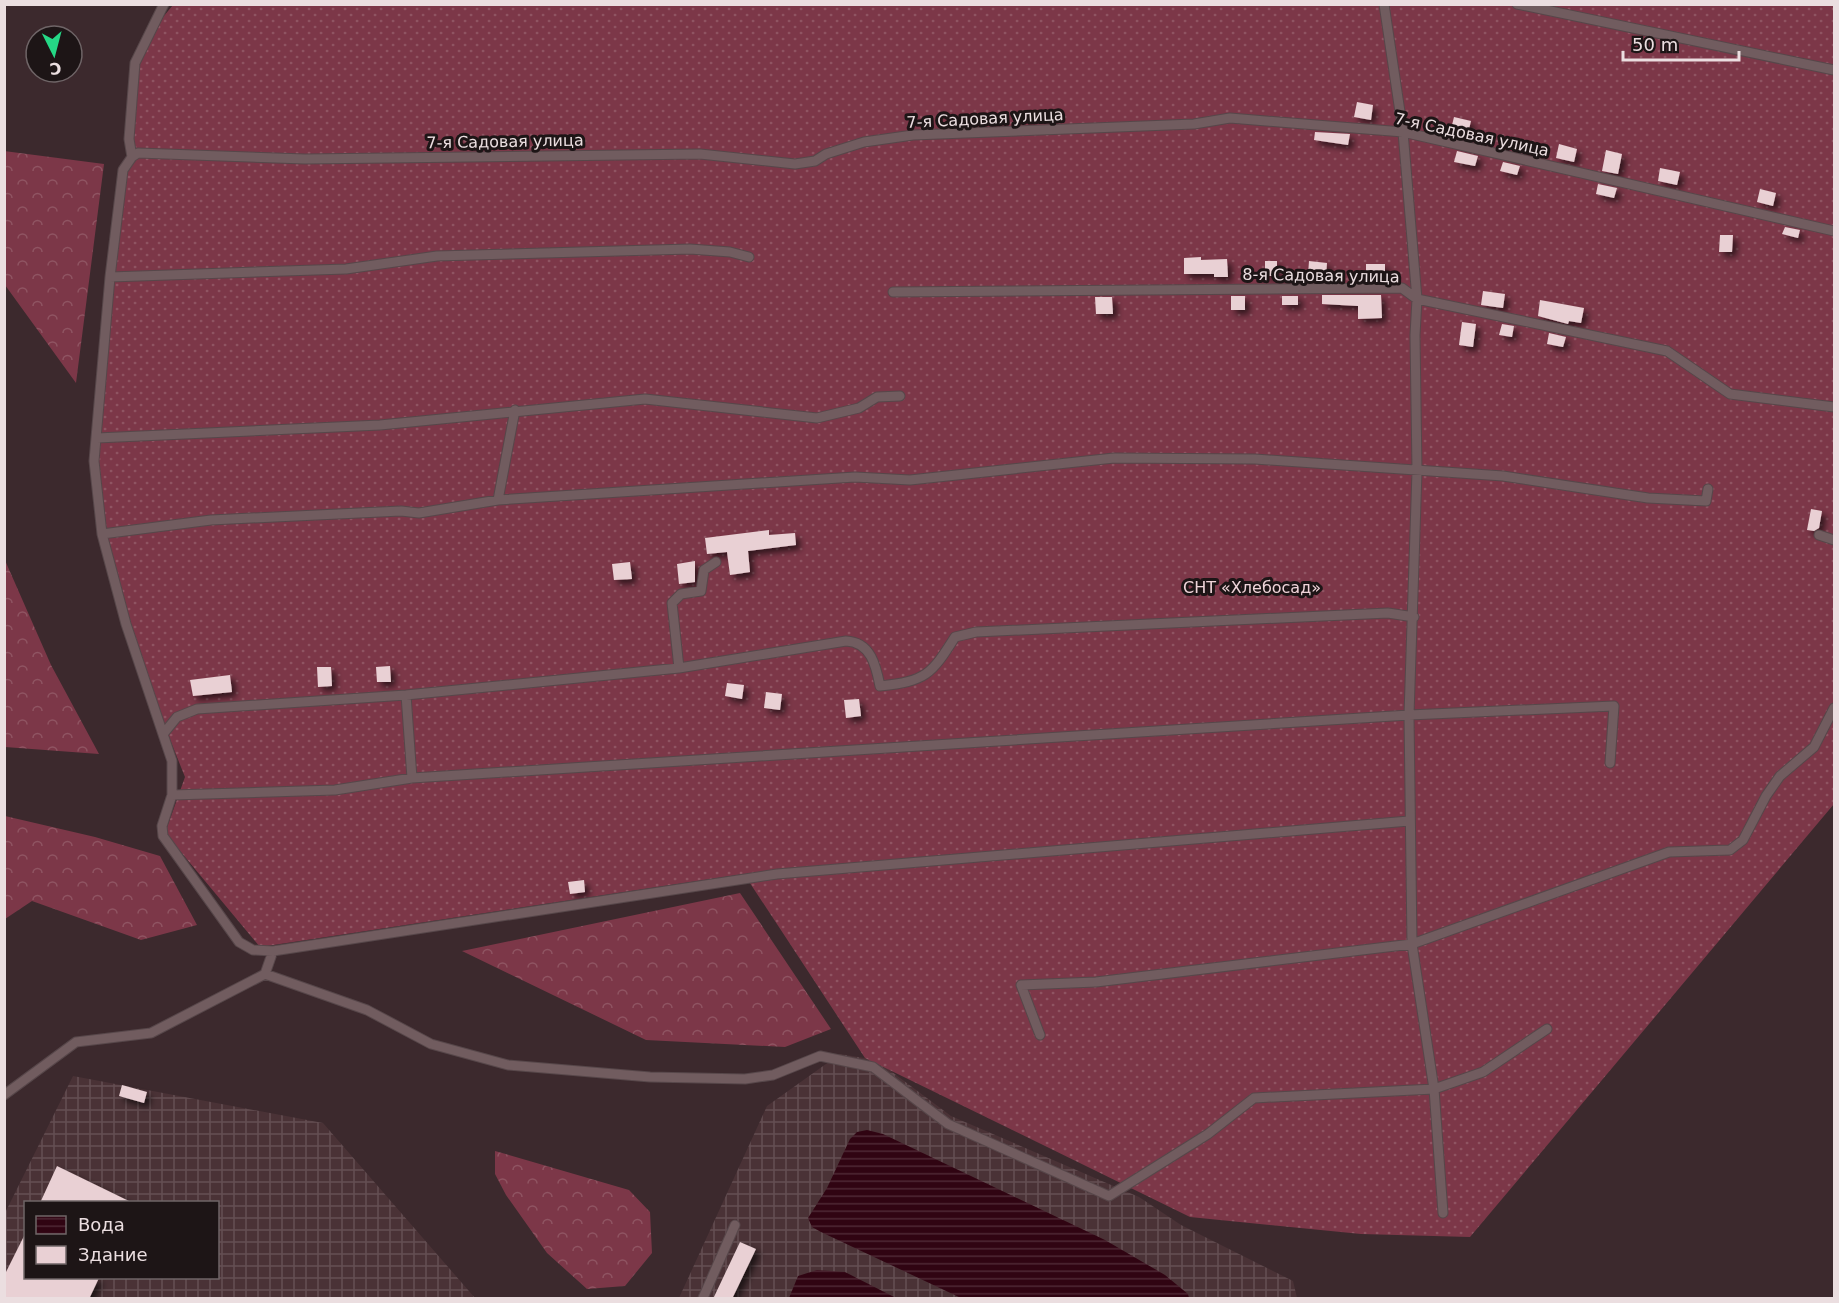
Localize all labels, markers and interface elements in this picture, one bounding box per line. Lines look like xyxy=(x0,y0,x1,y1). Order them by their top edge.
north arrow xyxy=(24,24,84,84)
scale bar xyxy=(1623,24,1738,62)
text: 50 m xyxy=(1632,34,1678,55)
text: С xyxy=(49,58,62,78)
street label: 7-я Садовая улица xyxy=(906,105,1064,132)
street label: 7-я Садовая улица xyxy=(1393,109,1551,160)
street label: 7-я Садовая улица xyxy=(426,131,584,152)
street label: 8-я Садовая улица xyxy=(1242,265,1400,286)
park label: СНТ «Хлебосад» xyxy=(1183,578,1321,597)
legend xyxy=(24,1201,219,1279)
text: Вода xyxy=(78,1214,125,1235)
text: Здание xyxy=(78,1244,148,1265)

